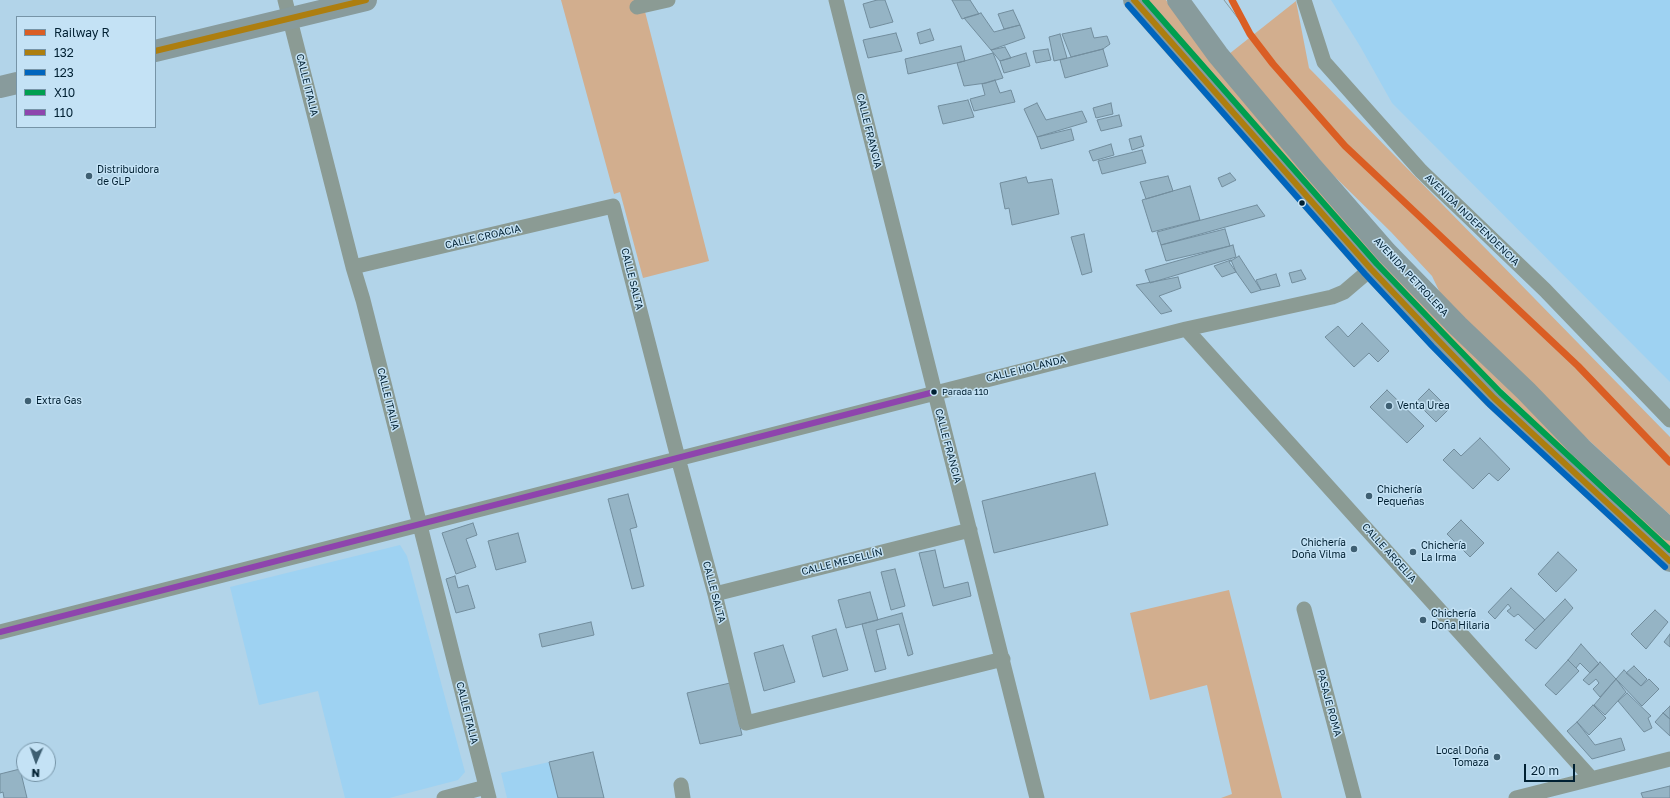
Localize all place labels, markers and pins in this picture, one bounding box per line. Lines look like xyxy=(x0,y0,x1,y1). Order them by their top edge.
place label: Distribuidora de GLP xyxy=(97,164,159,188)
marker: Distribuidora de GLP xyxy=(84,171,94,181)
unlabelled marker xyxy=(1297,198,1307,208)
marker: Parada 110 xyxy=(929,387,939,397)
place label: Parada 110 xyxy=(942,387,989,397)
place label: Extra Gas xyxy=(36,395,82,407)
marker: Extra Gas xyxy=(23,396,33,406)
place label: Venta Urea xyxy=(1397,400,1450,412)
marker: Venta Urea xyxy=(1384,401,1394,411)
place label: Chichería Pequeñas xyxy=(1377,484,1424,508)
marker: Chichería Pequeñas xyxy=(1364,491,1374,501)
place label: Chichería Doña Vilma xyxy=(1292,537,1346,560)
place label: Chichería La Irma xyxy=(1421,540,1466,564)
marker: Chichería Doña Vilma xyxy=(1349,544,1359,554)
marker: Chichería La Irma xyxy=(1408,547,1418,557)
place label: Chichería Doña Hilaria xyxy=(1431,608,1490,632)
marker: Chichería Doña Hilaria xyxy=(1418,615,1428,625)
place label: Local Doña Tomaza xyxy=(1436,745,1489,768)
marker: Local Doña Tomaza xyxy=(1492,752,1502,762)

